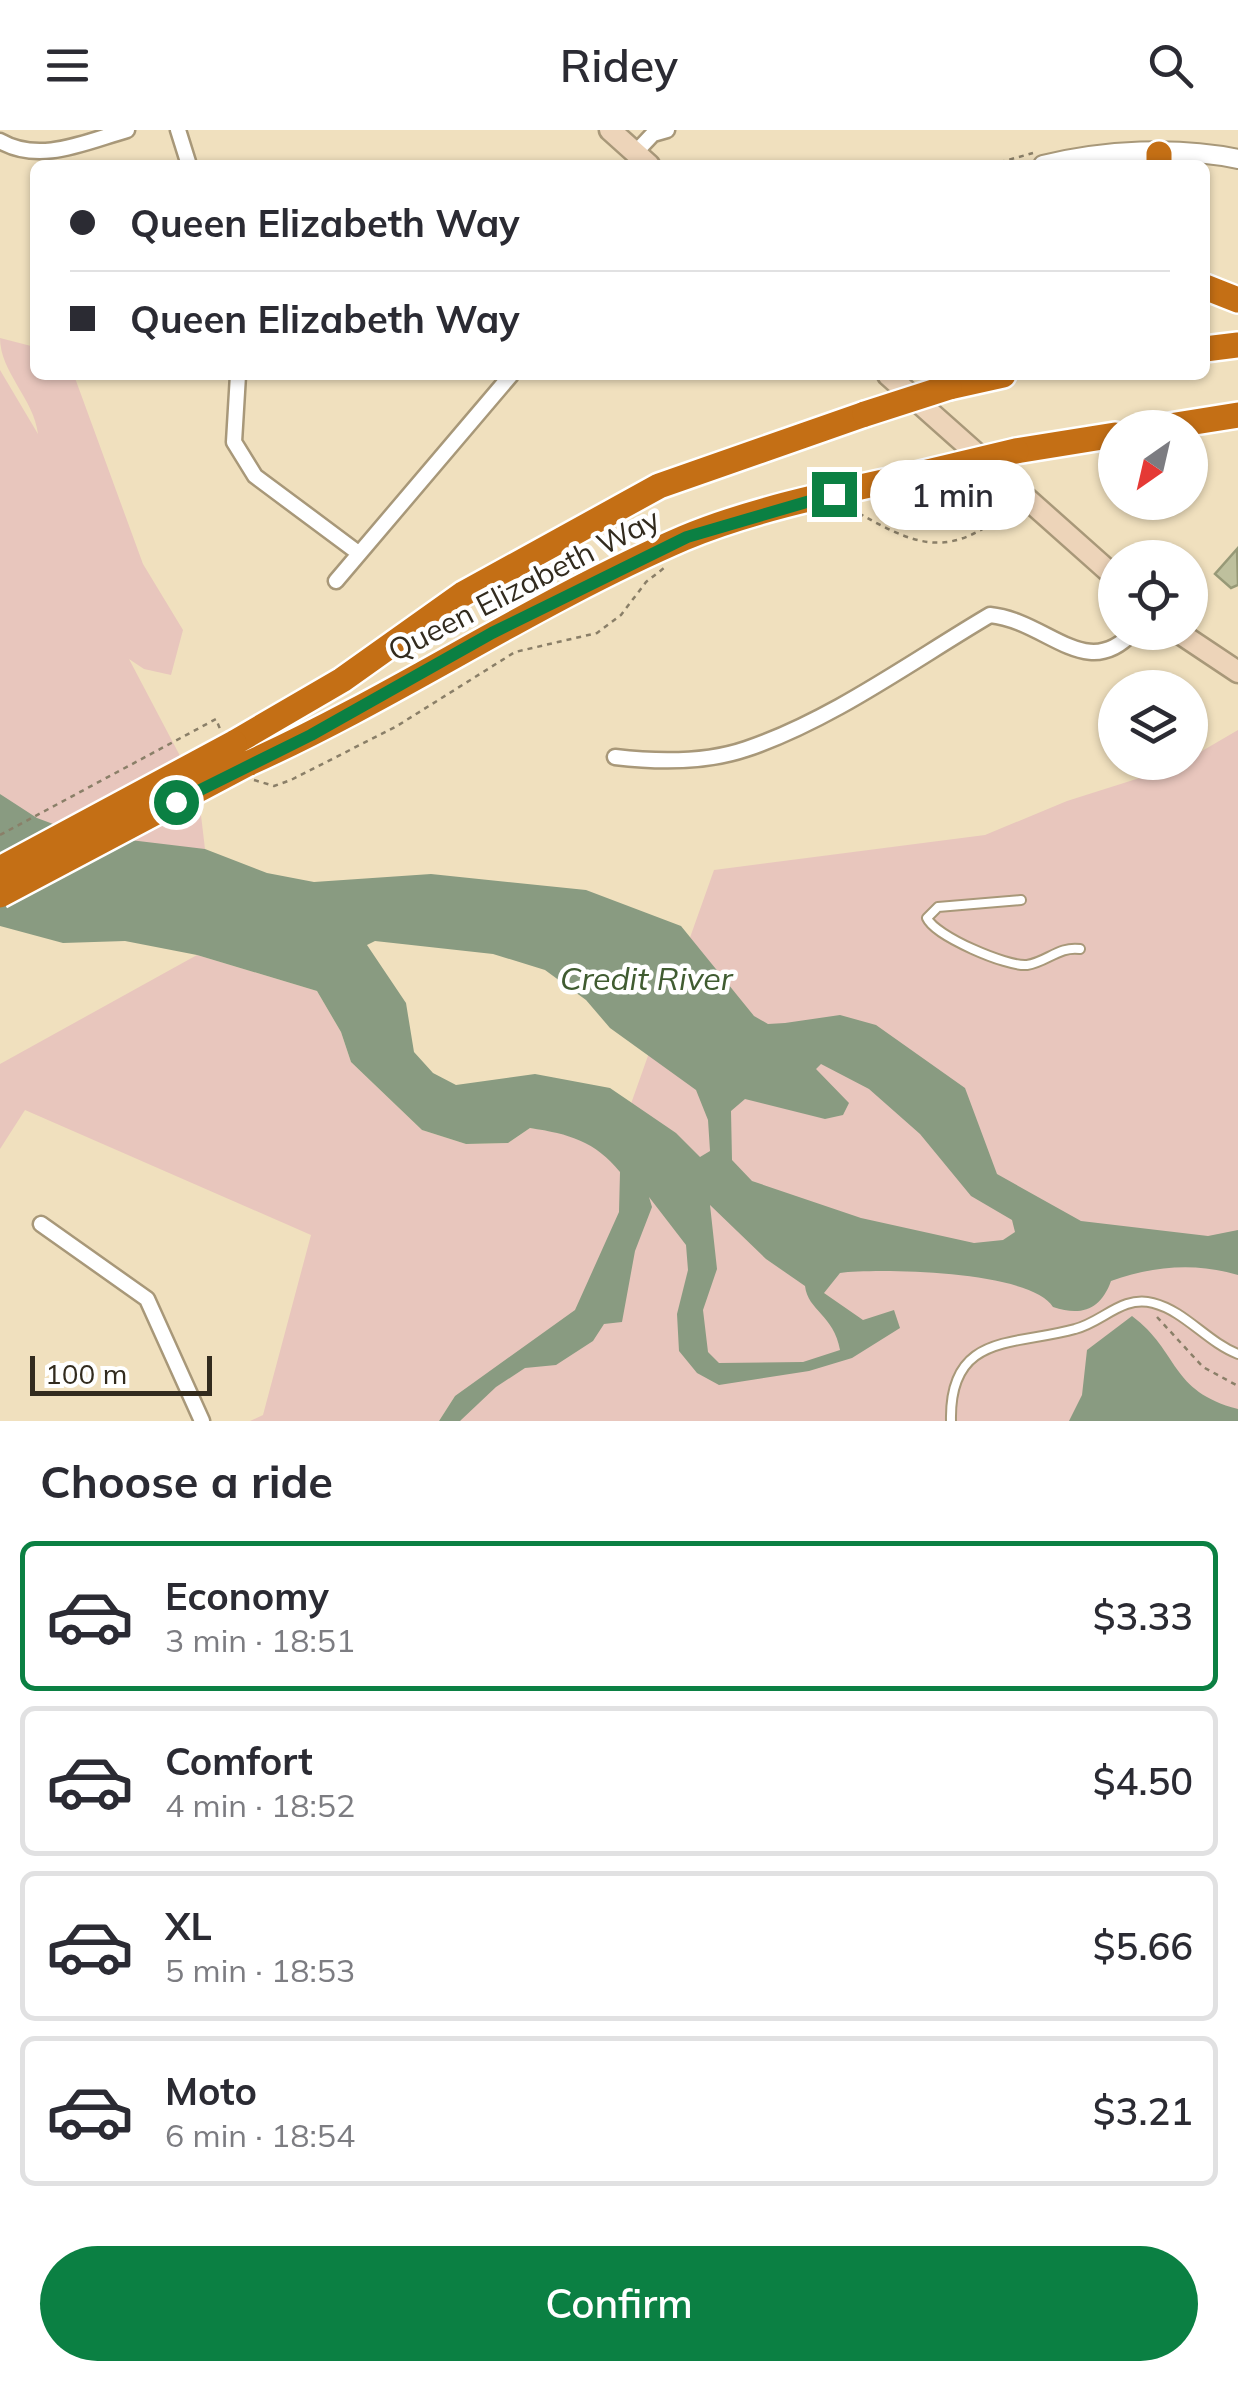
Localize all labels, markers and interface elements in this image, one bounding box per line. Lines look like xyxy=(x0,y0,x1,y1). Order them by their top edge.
text: Ridey xyxy=(560,37,678,93)
icon: menu xyxy=(40,38,95,93)
icon: search xyxy=(1143,38,1198,93)
text: Queen Elizabeth Way xyxy=(130,199,520,247)
text: Queen Elizabeth Way xyxy=(130,295,520,343)
north arrow xyxy=(1098,410,1208,520)
map controls xyxy=(1098,410,1208,780)
callout: 1 min xyxy=(869,459,1034,529)
route end xyxy=(812,472,857,517)
text: 1 min xyxy=(911,475,994,515)
street label: Queen Elizabeth Way xyxy=(381,499,666,669)
button: locate xyxy=(1098,540,1208,650)
button: layers xyxy=(1098,670,1208,780)
route start xyxy=(154,780,199,825)
water label: Credit River xyxy=(560,958,734,998)
scale bar xyxy=(30,1351,212,1396)
text: 100 m xyxy=(45,1356,127,1391)
text: Choose a ride xyxy=(40,1453,333,1509)
icon: car xyxy=(45,1571,135,1661)
text: Economy xyxy=(165,1572,329,1620)
text: $3.33 xyxy=(1093,1592,1193,1640)
text: 3 min · 18:51 xyxy=(165,1620,355,1660)
icon: car xyxy=(45,1736,135,1826)
text: Comfort xyxy=(165,1737,313,1785)
text: $4.50 xyxy=(1093,1757,1193,1805)
text: 4 min · 18:52 xyxy=(165,1785,355,1825)
icon: car xyxy=(45,1901,135,1991)
text: XL xyxy=(165,1902,212,1950)
text: $5.66 xyxy=(1093,1922,1193,1970)
text: 5 min · 18:53 xyxy=(165,1950,355,1990)
icon: car xyxy=(45,2066,135,2156)
text: Moto xyxy=(165,2067,257,2115)
text: $3.21 xyxy=(1093,2087,1193,2135)
text: 6 min · 18:54 xyxy=(165,2115,355,2155)
button: Confirm xyxy=(40,2246,1198,2361)

